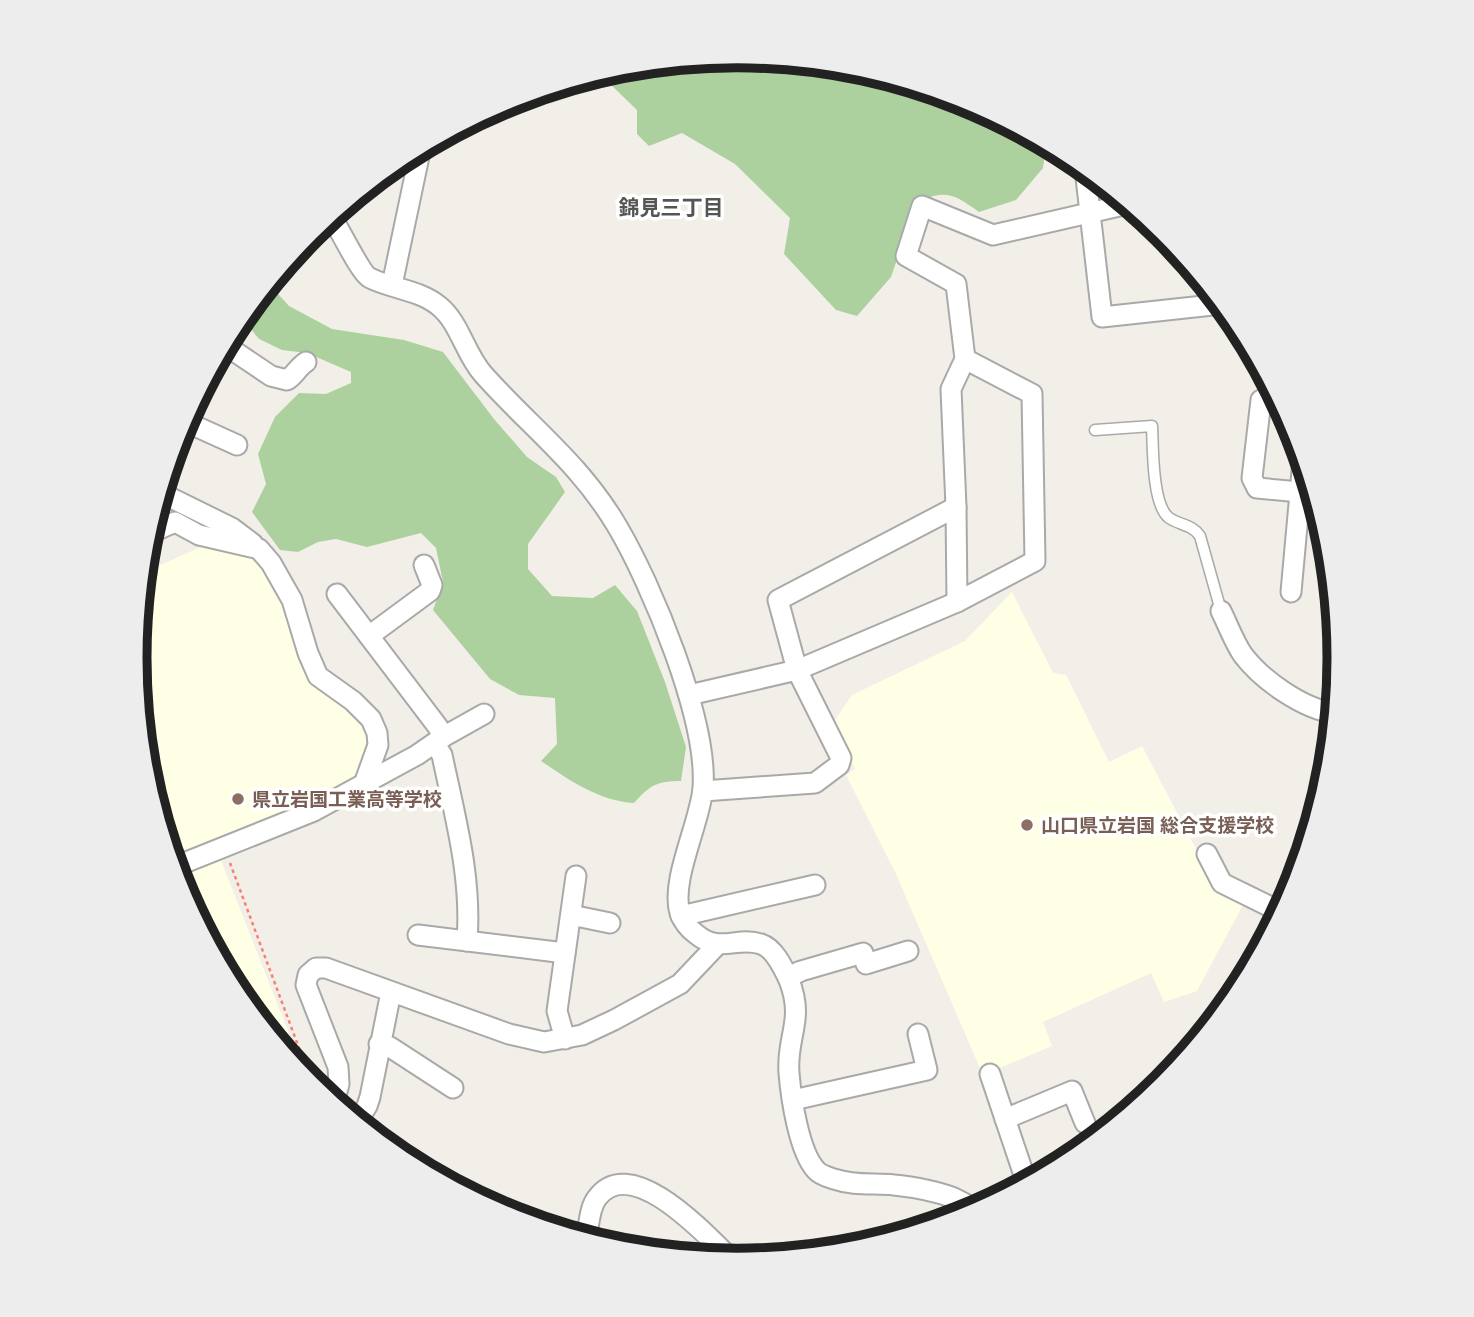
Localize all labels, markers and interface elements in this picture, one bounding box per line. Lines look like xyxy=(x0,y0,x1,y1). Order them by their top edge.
district label: 錦見三丁目 xyxy=(619,196,724,219)
place label: 県立岩国工業高等学校 xyxy=(252,789,442,810)
marker: 県立岩国工業高等学校 xyxy=(230,791,246,807)
place label: 山口県立岩国 総合支援学校 xyxy=(1041,815,1274,836)
marker: 山口県立岩国 総合支援学校 xyxy=(1019,817,1035,833)

